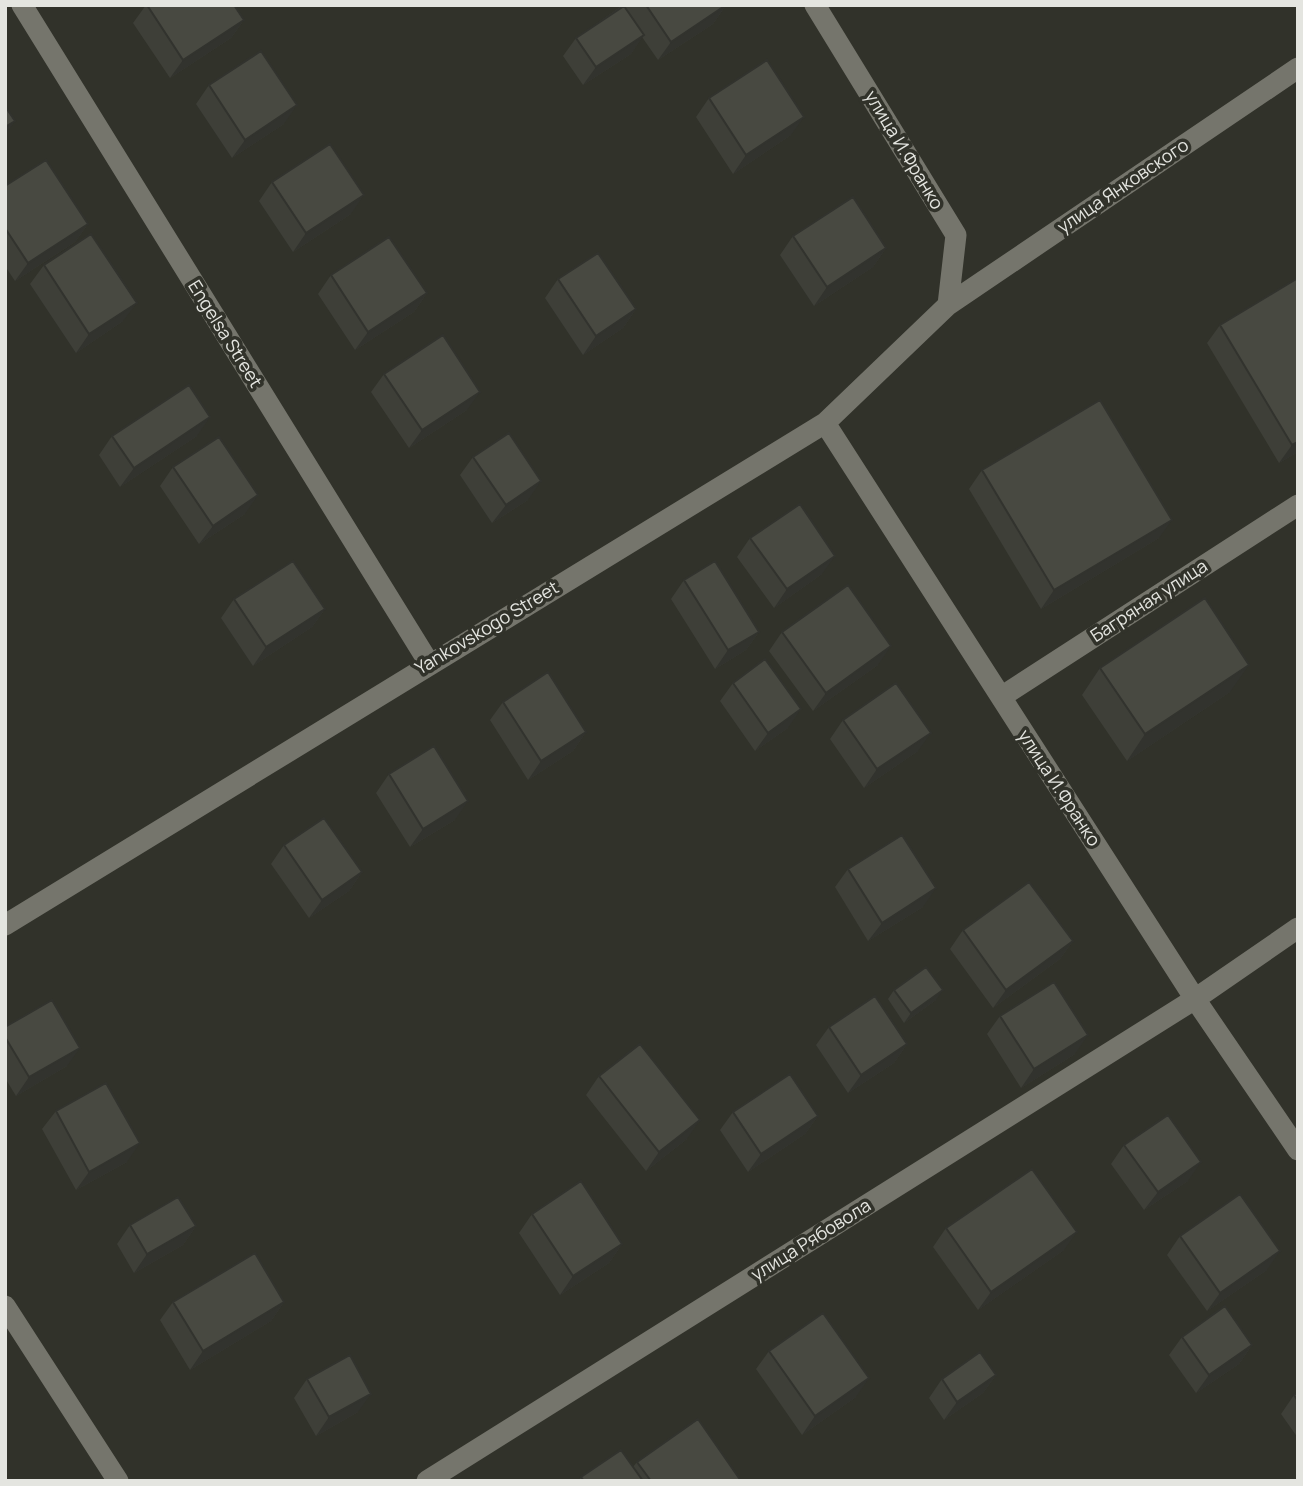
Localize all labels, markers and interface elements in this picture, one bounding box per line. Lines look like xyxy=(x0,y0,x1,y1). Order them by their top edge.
street label: улица И.Франко xyxy=(860,86,950,213)
street label: улица Янковского xyxy=(1052,132,1193,238)
street label: Engelsa Street xyxy=(183,275,268,392)
street label: Багряная улица xyxy=(1085,553,1212,647)
street label: Yankovskogo Street xyxy=(410,575,563,680)
street label: улица И.Франко xyxy=(1013,724,1107,851)
street label: улица Рябовола xyxy=(746,1193,875,1286)

